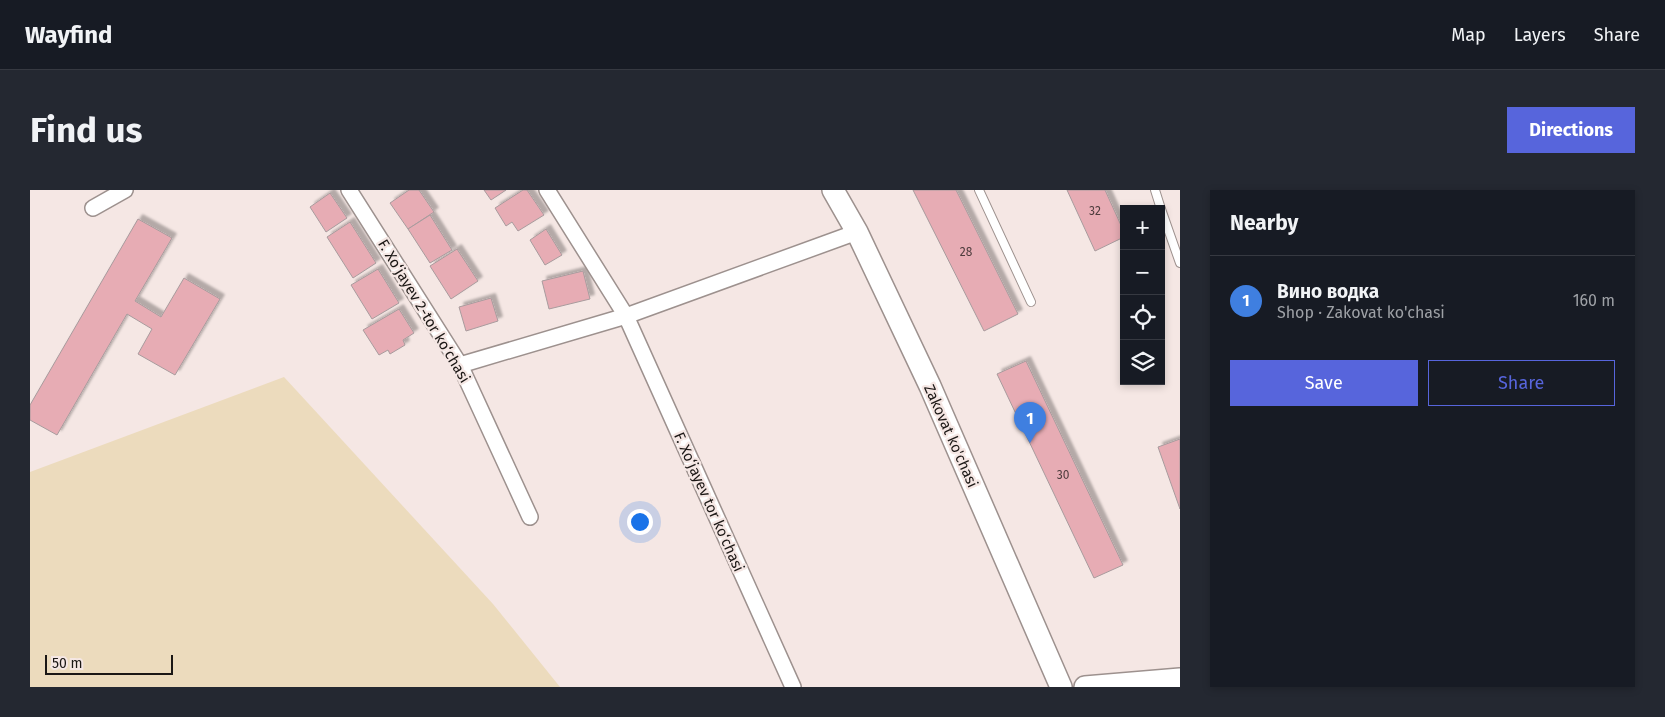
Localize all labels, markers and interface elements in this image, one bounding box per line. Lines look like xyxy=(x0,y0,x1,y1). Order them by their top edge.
text: Wayfind xyxy=(25,21,112,49)
text: Map xyxy=(1451,24,1486,46)
text: Layers xyxy=(1514,24,1566,46)
text: Share xyxy=(1594,24,1640,46)
button: Directions xyxy=(1507,107,1635,153)
text: Find us xyxy=(30,109,142,151)
house number: 32 xyxy=(1089,204,1101,218)
map controls xyxy=(1120,205,1165,385)
button: + xyxy=(1120,205,1165,250)
text: Nearby xyxy=(1230,210,1298,236)
street label: F. Xo‘jayev 2-tor ko‘chasi xyxy=(374,236,474,386)
house number: 28 xyxy=(960,245,973,259)
button: − xyxy=(1120,250,1165,295)
text: Вино водка xyxy=(1277,280,1379,303)
text: 1 xyxy=(1242,291,1250,310)
text: 160 m xyxy=(1573,291,1615,310)
button: locate xyxy=(1120,295,1165,340)
text: Shop · Zakovat ko'chasi xyxy=(1277,303,1445,322)
button: layers xyxy=(1120,340,1165,385)
button: Save xyxy=(1230,360,1418,406)
button: Share xyxy=(1428,360,1615,406)
street label: Zakovat ko'chasi xyxy=(920,382,982,490)
pin: 1 xyxy=(1014,402,1046,443)
street label: F. Xo‘jayev tor ko‘chasi xyxy=(670,429,748,575)
house number: 30 xyxy=(1057,468,1070,482)
your location xyxy=(627,509,653,535)
scale bar xyxy=(45,652,172,675)
text: 50 m xyxy=(52,655,83,672)

